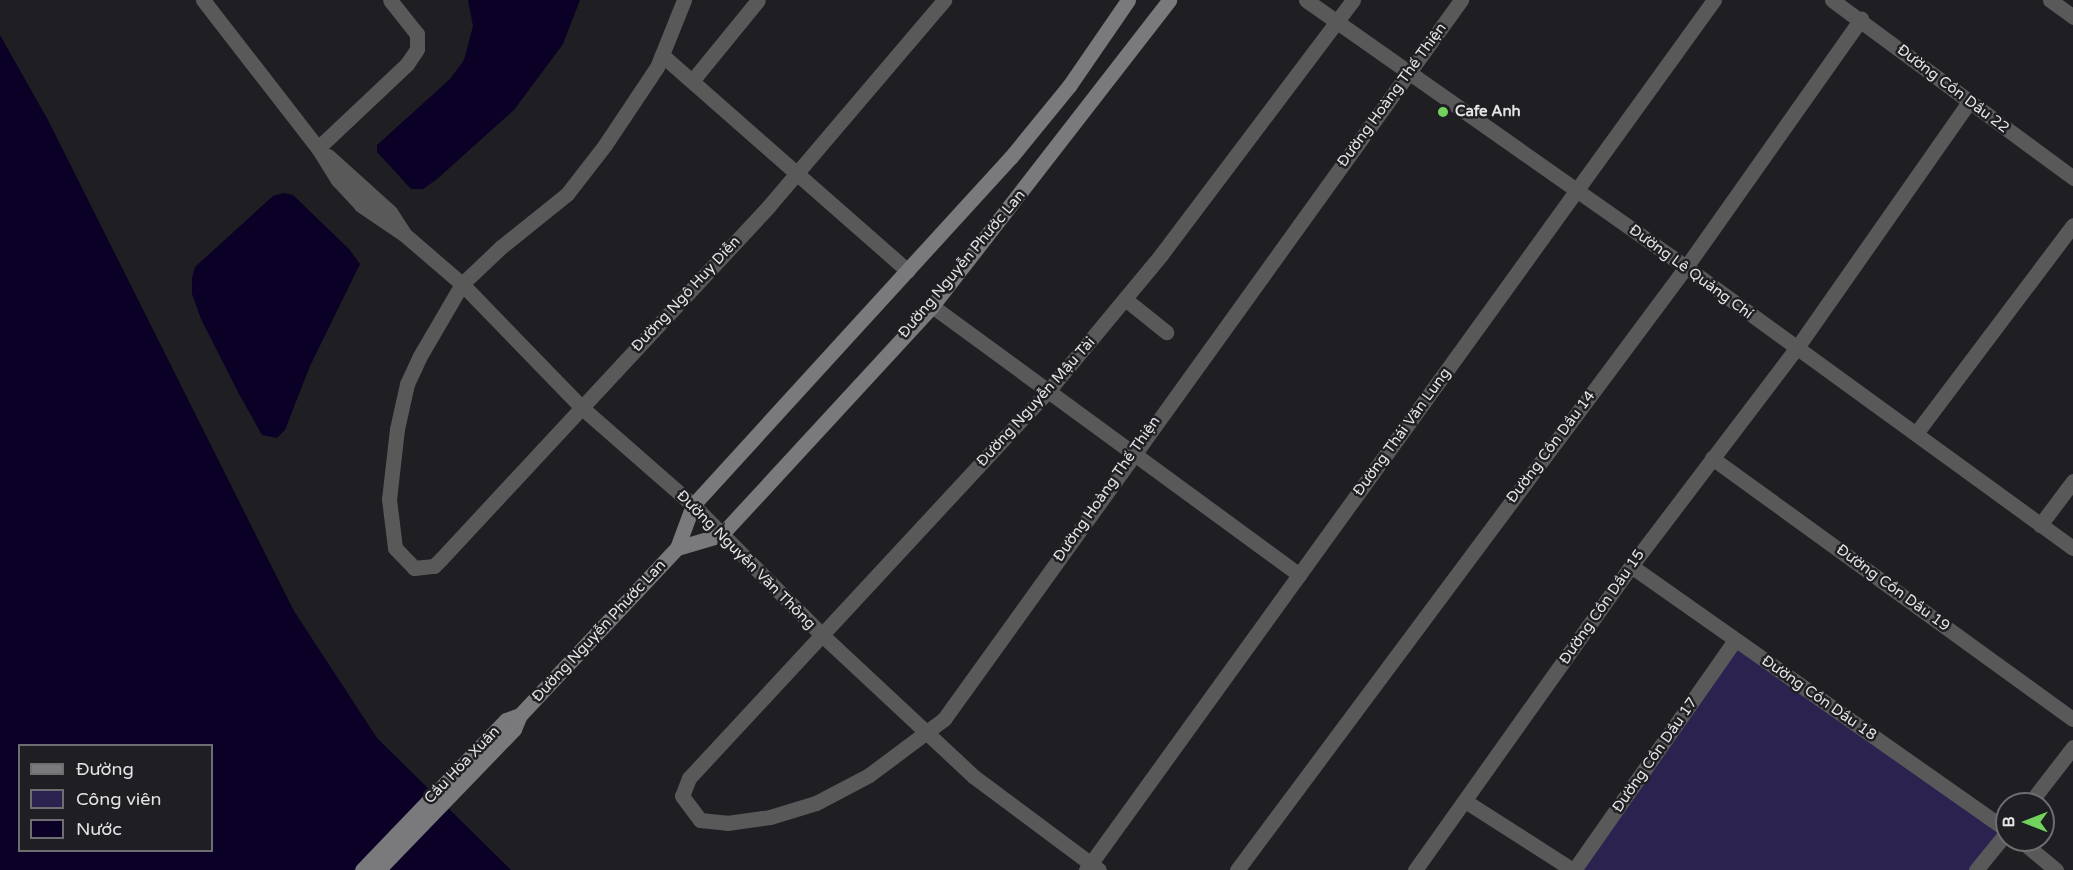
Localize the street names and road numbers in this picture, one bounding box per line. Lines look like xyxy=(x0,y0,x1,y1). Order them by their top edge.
street label: Đường Hoàng Thế Thiện xyxy=(1334,20,1450,170)
street label: Đường Cồn Dầu 22 xyxy=(1893,41,2013,137)
street label: Đường Nguyễn Phước Lan xyxy=(895,186,1029,342)
street label: Đường Lê Quảng Chí xyxy=(1626,221,1756,323)
street label: Đường Ngô Huy Diễn xyxy=(628,233,744,355)
street label: Đường Nguyễn Mậu Tài xyxy=(973,334,1099,470)
street label: Đường Thái Văn Lung xyxy=(1350,364,1454,500)
street label: Đường Cồn Dầu 14 xyxy=(1503,387,1599,507)
street label: Đường Hoàng Thế Thiện xyxy=(1050,413,1164,565)
street label: Đường Nguyễn Văn Thông xyxy=(673,487,819,633)
street label: Đường Cồn Dầu 19 xyxy=(1833,541,1953,635)
street label: Đường Cồn Dầu 15 xyxy=(1556,546,1648,668)
street label: Đường Nguyễn Phước Lan xyxy=(528,556,670,706)
street label: Đường Cồn Dầu 18 xyxy=(1758,652,1880,744)
street label: Đường Cồn Dầu 17 xyxy=(1609,694,1701,816)
street label: Cầu Hòa Xuân xyxy=(421,723,503,807)

